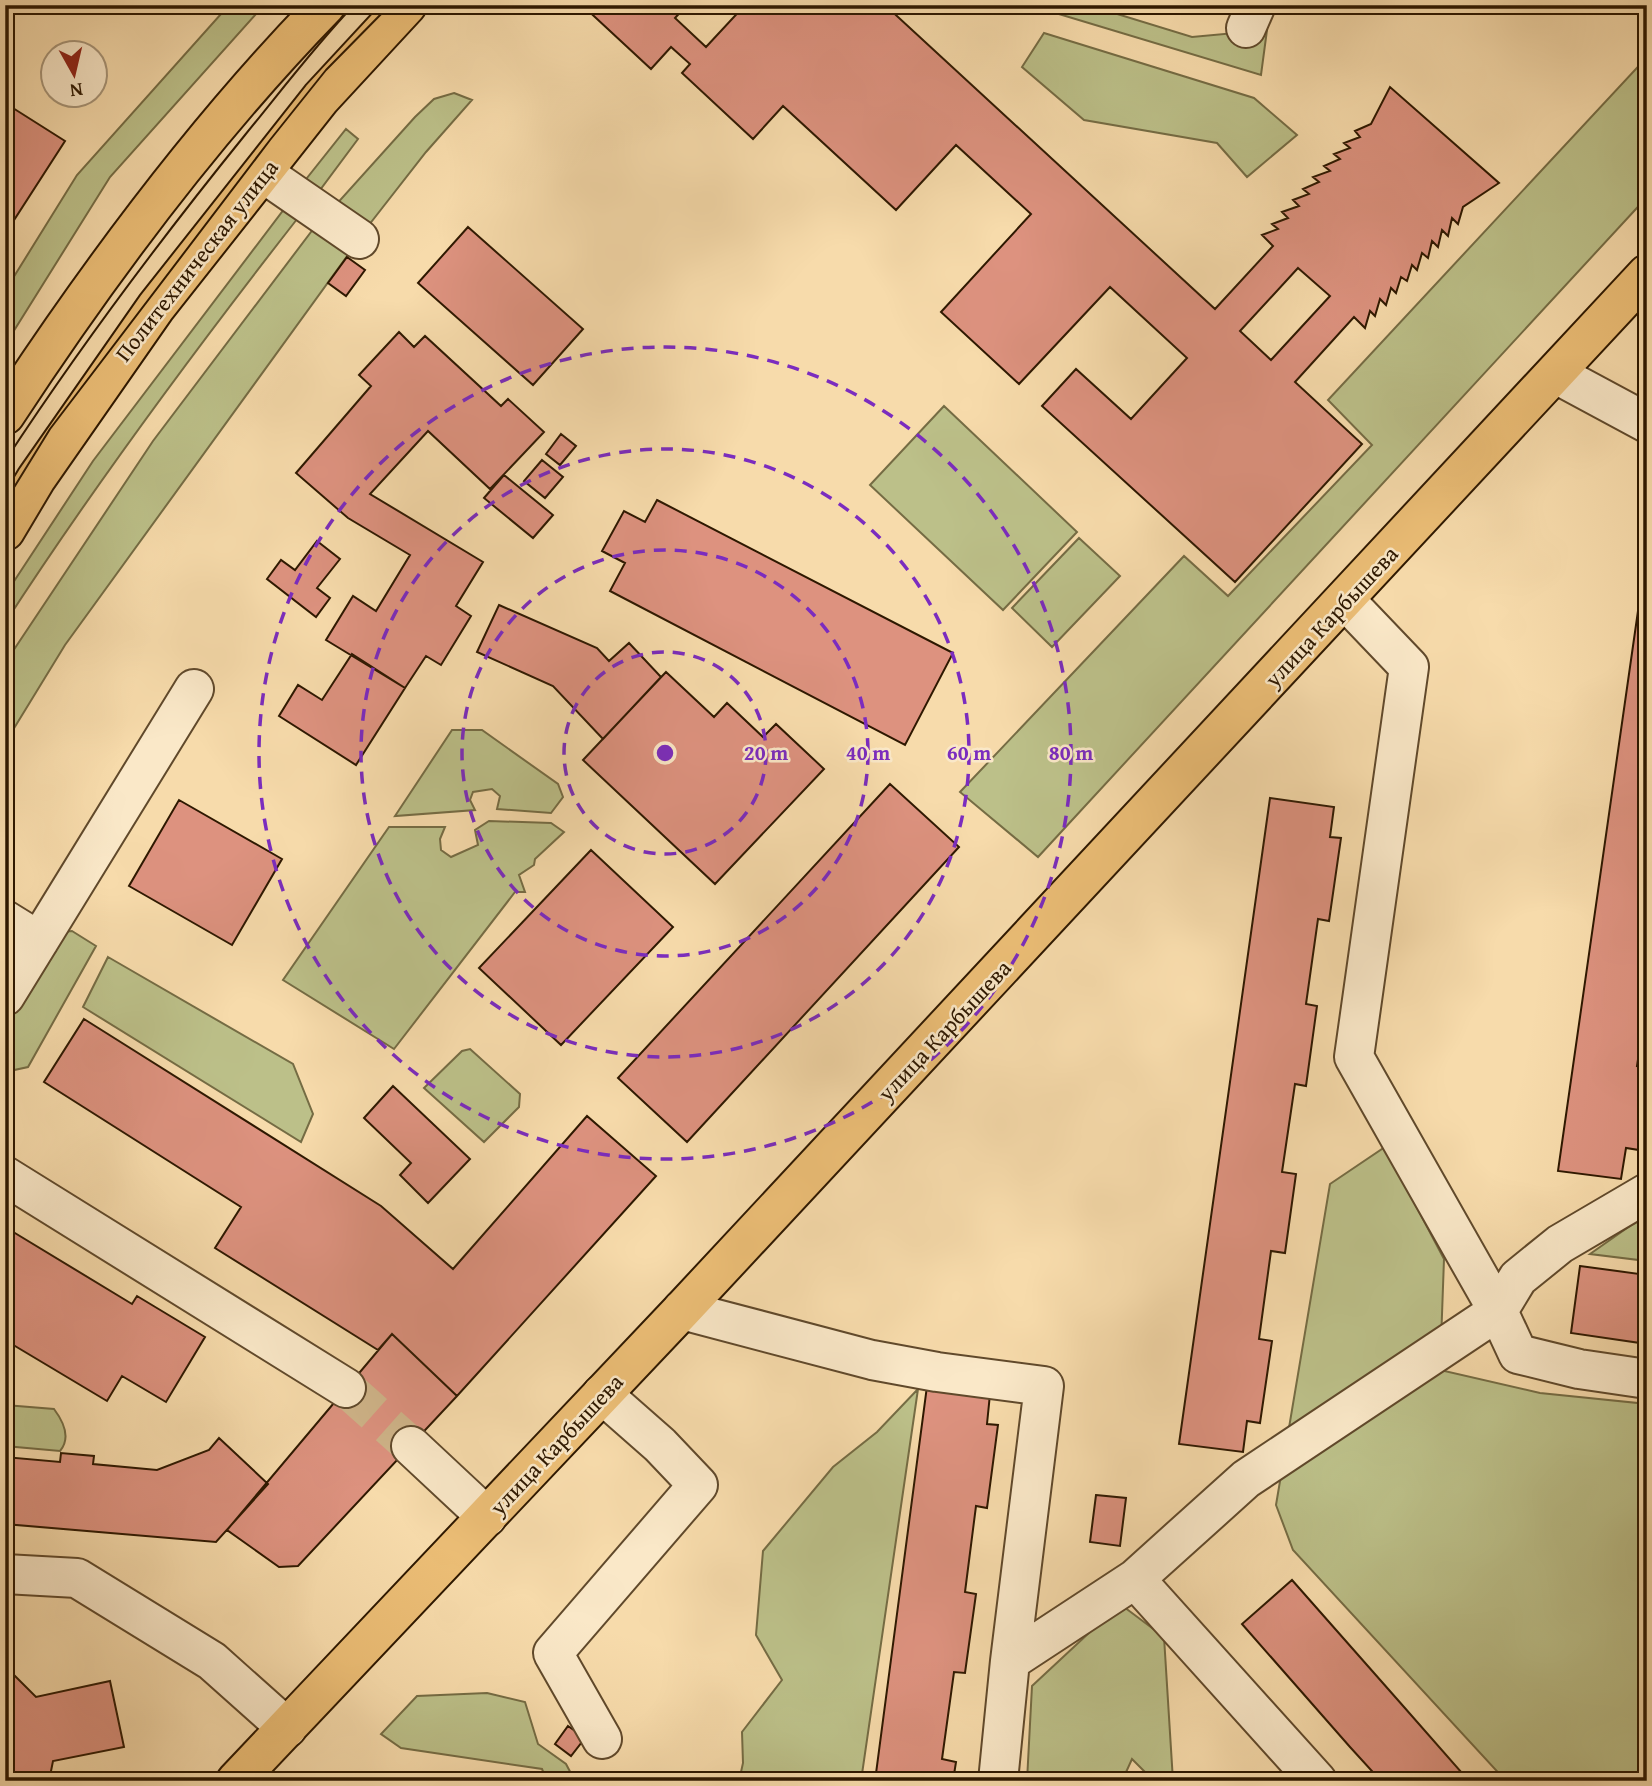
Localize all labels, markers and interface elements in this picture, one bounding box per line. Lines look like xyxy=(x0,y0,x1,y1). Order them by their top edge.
north arrow xyxy=(38,38,108,108)
text: N xyxy=(68,76,85,106)
street label: Политехническая улица xyxy=(106,152,286,368)
street label: улица Карбышева xyxy=(1256,538,1405,695)
text: 20 m xyxy=(744,737,788,768)
text: 40 m xyxy=(846,737,890,768)
text: 60 m xyxy=(947,737,991,768)
text: 80 m xyxy=(1049,737,1093,768)
centre of rings xyxy=(653,741,677,765)
street label: улица Карбышева xyxy=(869,952,1018,1109)
street label: улица Карбышева xyxy=(481,1366,630,1523)

